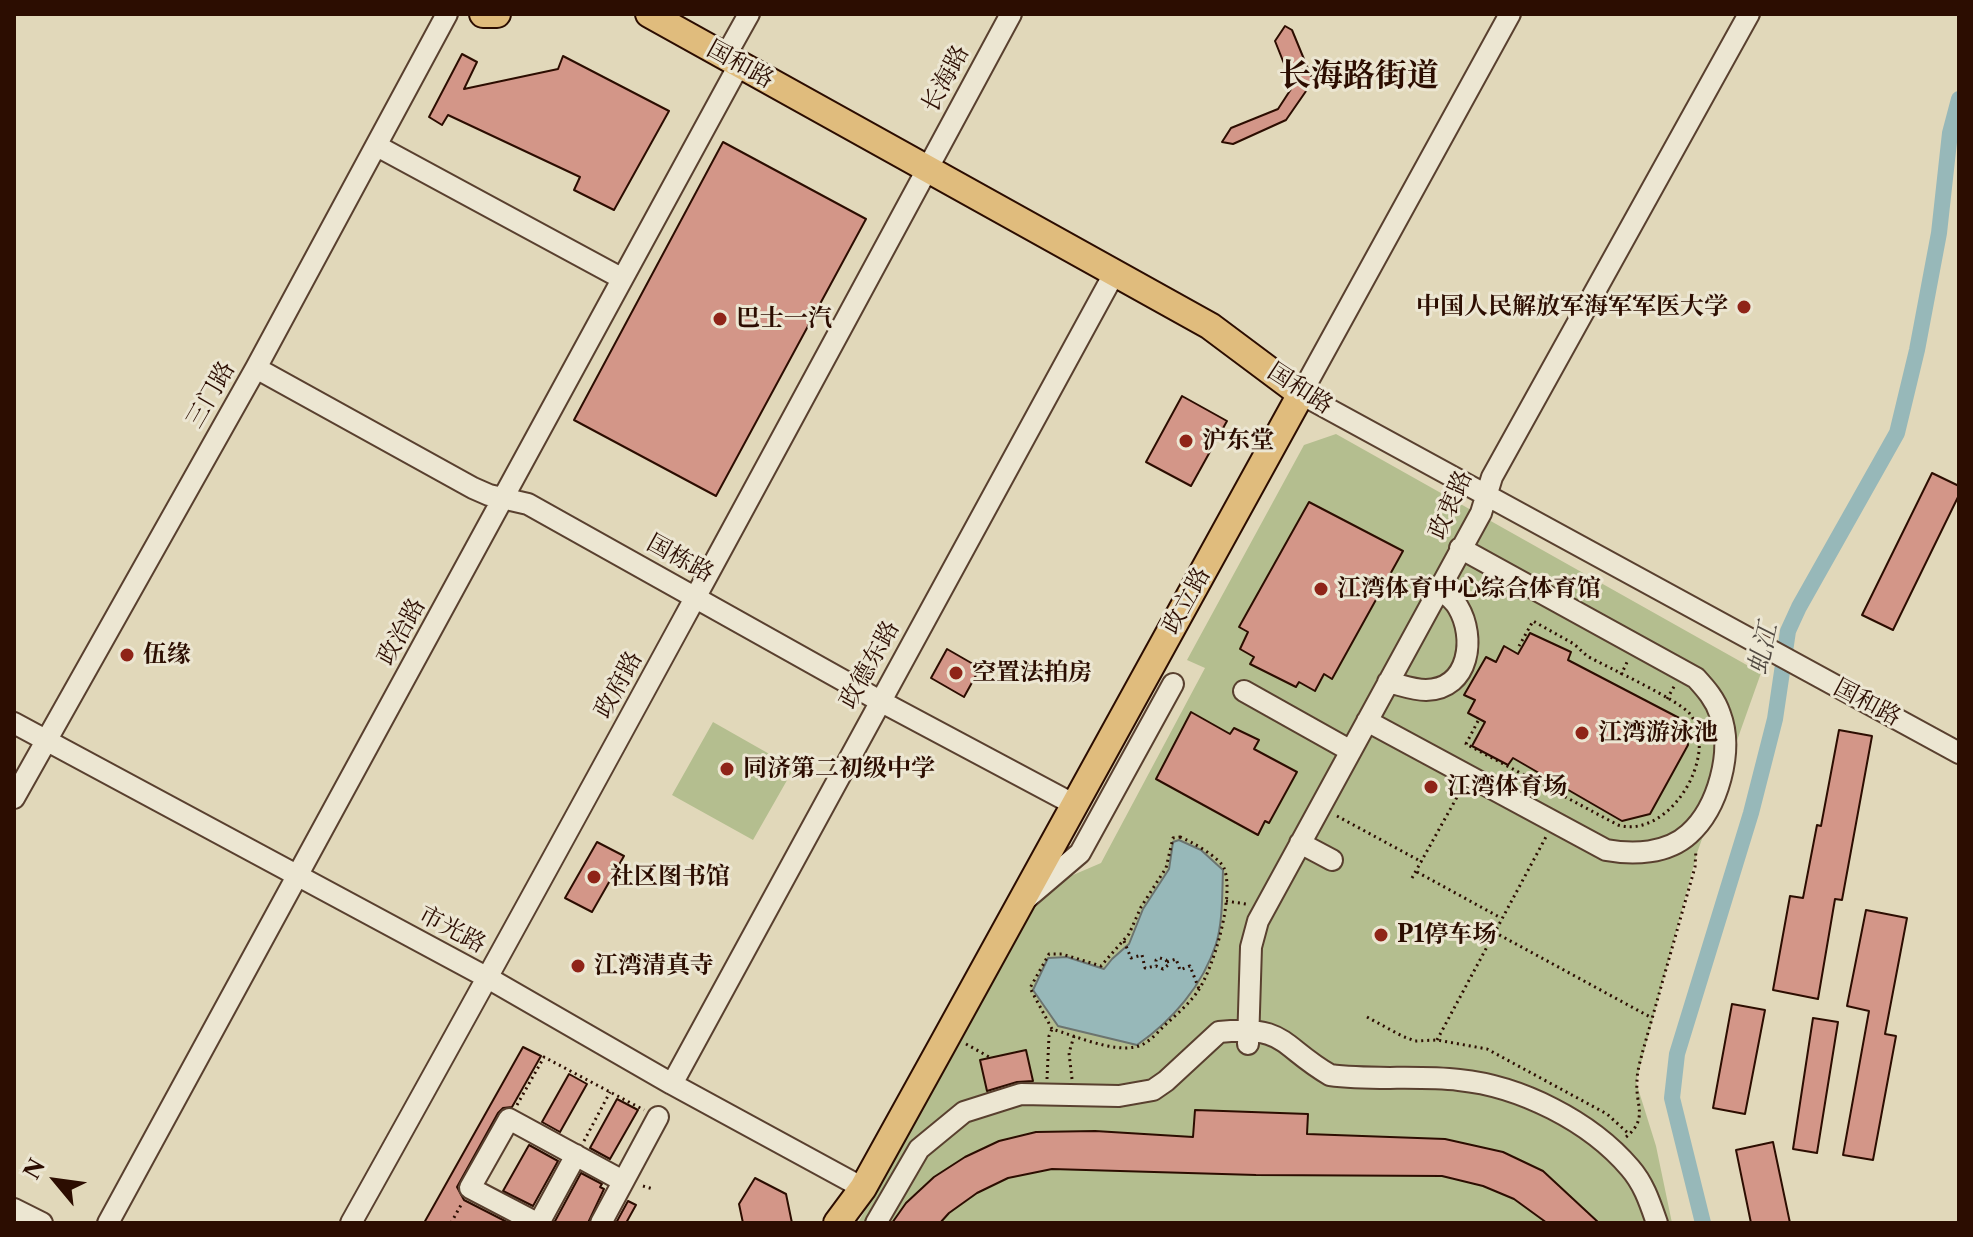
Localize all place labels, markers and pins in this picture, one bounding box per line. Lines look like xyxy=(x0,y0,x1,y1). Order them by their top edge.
place label: 中国人民解放军海军军医大学 xyxy=(1416,293,1728,321)
marker: 中国人民解放军海军军医大学 xyxy=(1735,298,1753,316)
place label: 巴士一汽 xyxy=(736,305,832,333)
marker: 巴士一汽 xyxy=(711,310,729,328)
place label: 沪东堂 xyxy=(1202,427,1274,455)
marker: 沪东堂 xyxy=(1177,432,1195,450)
place label: 江湾体育中心综合体育馆 xyxy=(1337,575,1601,603)
marker: 江湾体育中心综合体育馆 xyxy=(1312,580,1330,598)
place label: 伍缘 xyxy=(143,641,191,669)
marker: 伍缘 xyxy=(118,646,136,664)
place label: 空置法拍房 xyxy=(972,659,1092,687)
marker: 空置法拍房 xyxy=(947,664,965,682)
place label: 江湾游泳池 xyxy=(1598,719,1718,747)
marker: 江湾游泳池 xyxy=(1573,724,1591,742)
place label: 同济第二初级中学 xyxy=(743,755,935,783)
marker: 同济第二初级中学 xyxy=(718,760,736,778)
place label: 江湾体育场 xyxy=(1447,773,1567,801)
marker: 江湾体育场 xyxy=(1422,778,1440,796)
place label: 社区图书馆 xyxy=(610,863,730,891)
marker: 社区图书馆 xyxy=(585,868,603,886)
place label: P1停车场 xyxy=(1397,921,1496,949)
marker: P1停车场 xyxy=(1372,926,1390,944)
place label: 江湾清真寺 xyxy=(594,952,714,980)
marker: 江湾清真寺 xyxy=(569,957,587,975)

